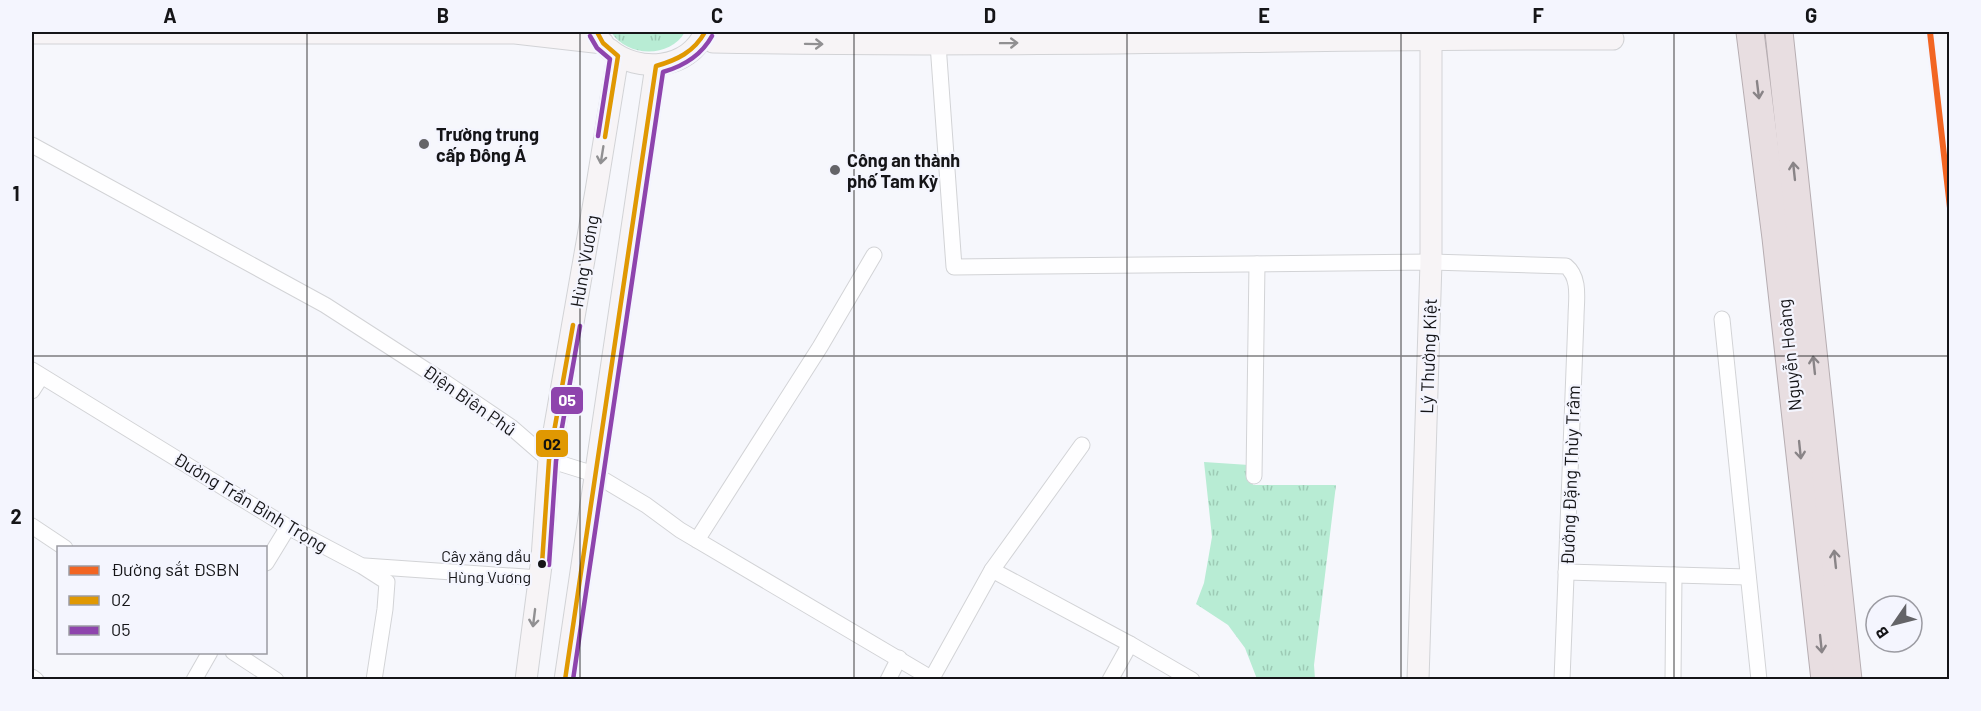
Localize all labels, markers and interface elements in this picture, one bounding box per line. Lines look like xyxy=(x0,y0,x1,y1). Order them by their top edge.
text: A xyxy=(163,3,177,27)
text: B xyxy=(437,3,449,27)
text: C xyxy=(711,3,723,27)
text: D xyxy=(984,3,996,27)
text: E xyxy=(1258,3,1270,27)
text: F xyxy=(1532,3,1544,27)
text: G xyxy=(1805,3,1817,27)
one-way arrow xyxy=(803,38,823,50)
one-way arrow xyxy=(998,38,1018,49)
one-way arrow xyxy=(1752,79,1763,99)
place label: Trường trung cấp Đông Á xyxy=(436,123,539,166)
marker: Trường trung cấp Đông Á xyxy=(417,137,431,151)
one-way arrow xyxy=(596,145,607,165)
place label: Công an thành phố Tam Kỳ xyxy=(847,149,960,192)
one-way arrow xyxy=(1788,161,1799,181)
marker: Công an thành phố Tam Kỳ xyxy=(828,163,842,177)
text: 1 xyxy=(12,181,20,205)
street label: Hùng Vương xyxy=(565,213,603,309)
street label: Lý Thường Kiệt xyxy=(1415,298,1441,414)
street label: Nguyễn Hoàng xyxy=(1772,298,1806,412)
one-way arrow xyxy=(1808,355,1819,375)
street label: Điện Biên Phủ xyxy=(419,360,521,440)
street label: Đường Đặng Thùy Trâm xyxy=(1556,385,1584,565)
line badge: 05 xyxy=(550,386,584,415)
text: 05 xyxy=(558,390,576,409)
line badge: 02 xyxy=(535,429,569,458)
text: 02 xyxy=(543,434,561,453)
one-way arrow xyxy=(1795,440,1806,460)
street label: Đường Trần Bình Trọng xyxy=(170,447,332,557)
text: 2 xyxy=(10,504,22,528)
legend xyxy=(57,546,267,654)
place label: Cây xăng dầu Hùng Vương xyxy=(441,546,531,586)
one-way arrow xyxy=(1829,549,1840,569)
text: Đường sắt ĐSBN xyxy=(111,558,240,580)
marker: Cây xăng dầu Hùng Vương xyxy=(536,558,548,570)
text: 02 xyxy=(111,588,131,610)
north arrow xyxy=(1864,594,1924,654)
one-way arrow xyxy=(529,608,540,627)
text: 05 xyxy=(111,618,130,640)
text: B xyxy=(1871,623,1892,642)
one-way arrow xyxy=(1816,633,1827,653)

